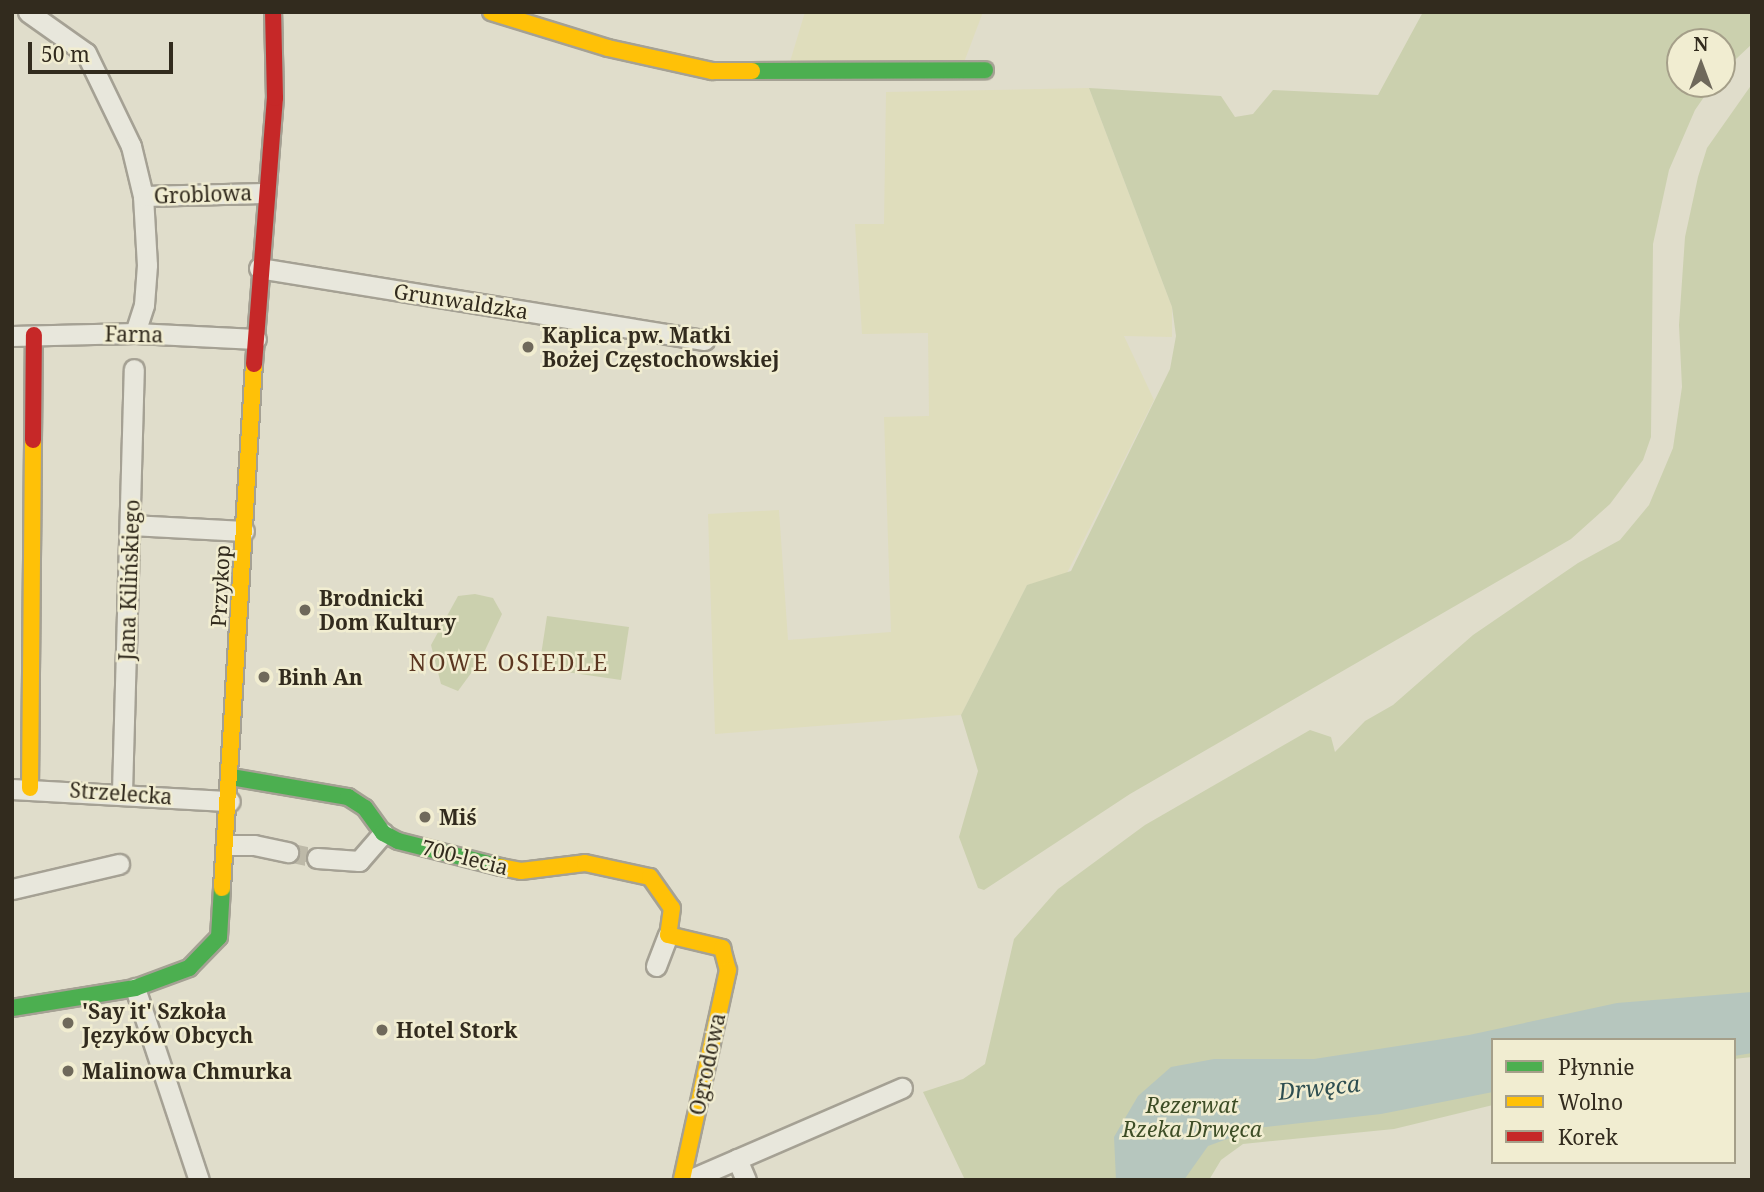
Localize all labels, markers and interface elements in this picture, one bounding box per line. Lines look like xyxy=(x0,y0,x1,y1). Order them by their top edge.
scale bar xyxy=(32,28,177,72)
north arrow xyxy=(1666,28,1736,98)
text: N xyxy=(1694,31,1708,57)
text: 50 m xyxy=(41,40,90,68)
street label: Groblowa xyxy=(153,180,253,208)
street label: Grunwaldzka xyxy=(392,278,530,324)
street label: Farna xyxy=(104,321,164,347)
place label: Kaplica pw. Matki Bożej Częstochowskiej xyxy=(542,322,780,372)
marker: Kaplica pw. Matki Bożej Częstochowskiej xyxy=(520,339,536,355)
street label: Jana Kilińskiego xyxy=(114,499,144,661)
street label: Przykop xyxy=(205,544,235,628)
place label: Brodnicki Dom Kultury xyxy=(319,585,456,635)
marker: Brodnicki Dom Kultury xyxy=(297,602,313,618)
district label: NOWE OSIEDLE xyxy=(410,648,608,676)
place label: Binh An xyxy=(278,664,363,690)
marker: Binh An xyxy=(256,669,272,685)
street label: Strzelecka xyxy=(69,777,173,809)
place label: Miś xyxy=(439,804,476,830)
marker: Miś xyxy=(417,809,433,825)
street label: 700-lecia xyxy=(419,834,511,880)
place label: 'Say it' Szkoła Języków Obcych xyxy=(82,998,253,1048)
street label: Ogrodowa xyxy=(684,1011,730,1117)
marker: 'Say it' Szkoła Języków Obcych xyxy=(60,1015,76,1031)
place label: Hotel Stork xyxy=(396,1017,517,1043)
marker: Hotel Stork xyxy=(374,1022,390,1038)
legend xyxy=(1491,1038,1736,1164)
text: Płynnie xyxy=(1558,1053,1634,1081)
place label: Malinowa Chmurka xyxy=(82,1058,292,1084)
marker: Malinowa Chmurka xyxy=(60,1063,76,1079)
water label: Drwęca xyxy=(1277,1069,1361,1105)
text: Wolno xyxy=(1558,1088,1623,1116)
park label: Rezerwat Rzeka Drwęca xyxy=(1122,1092,1262,1142)
text: Korek xyxy=(1558,1123,1618,1151)

